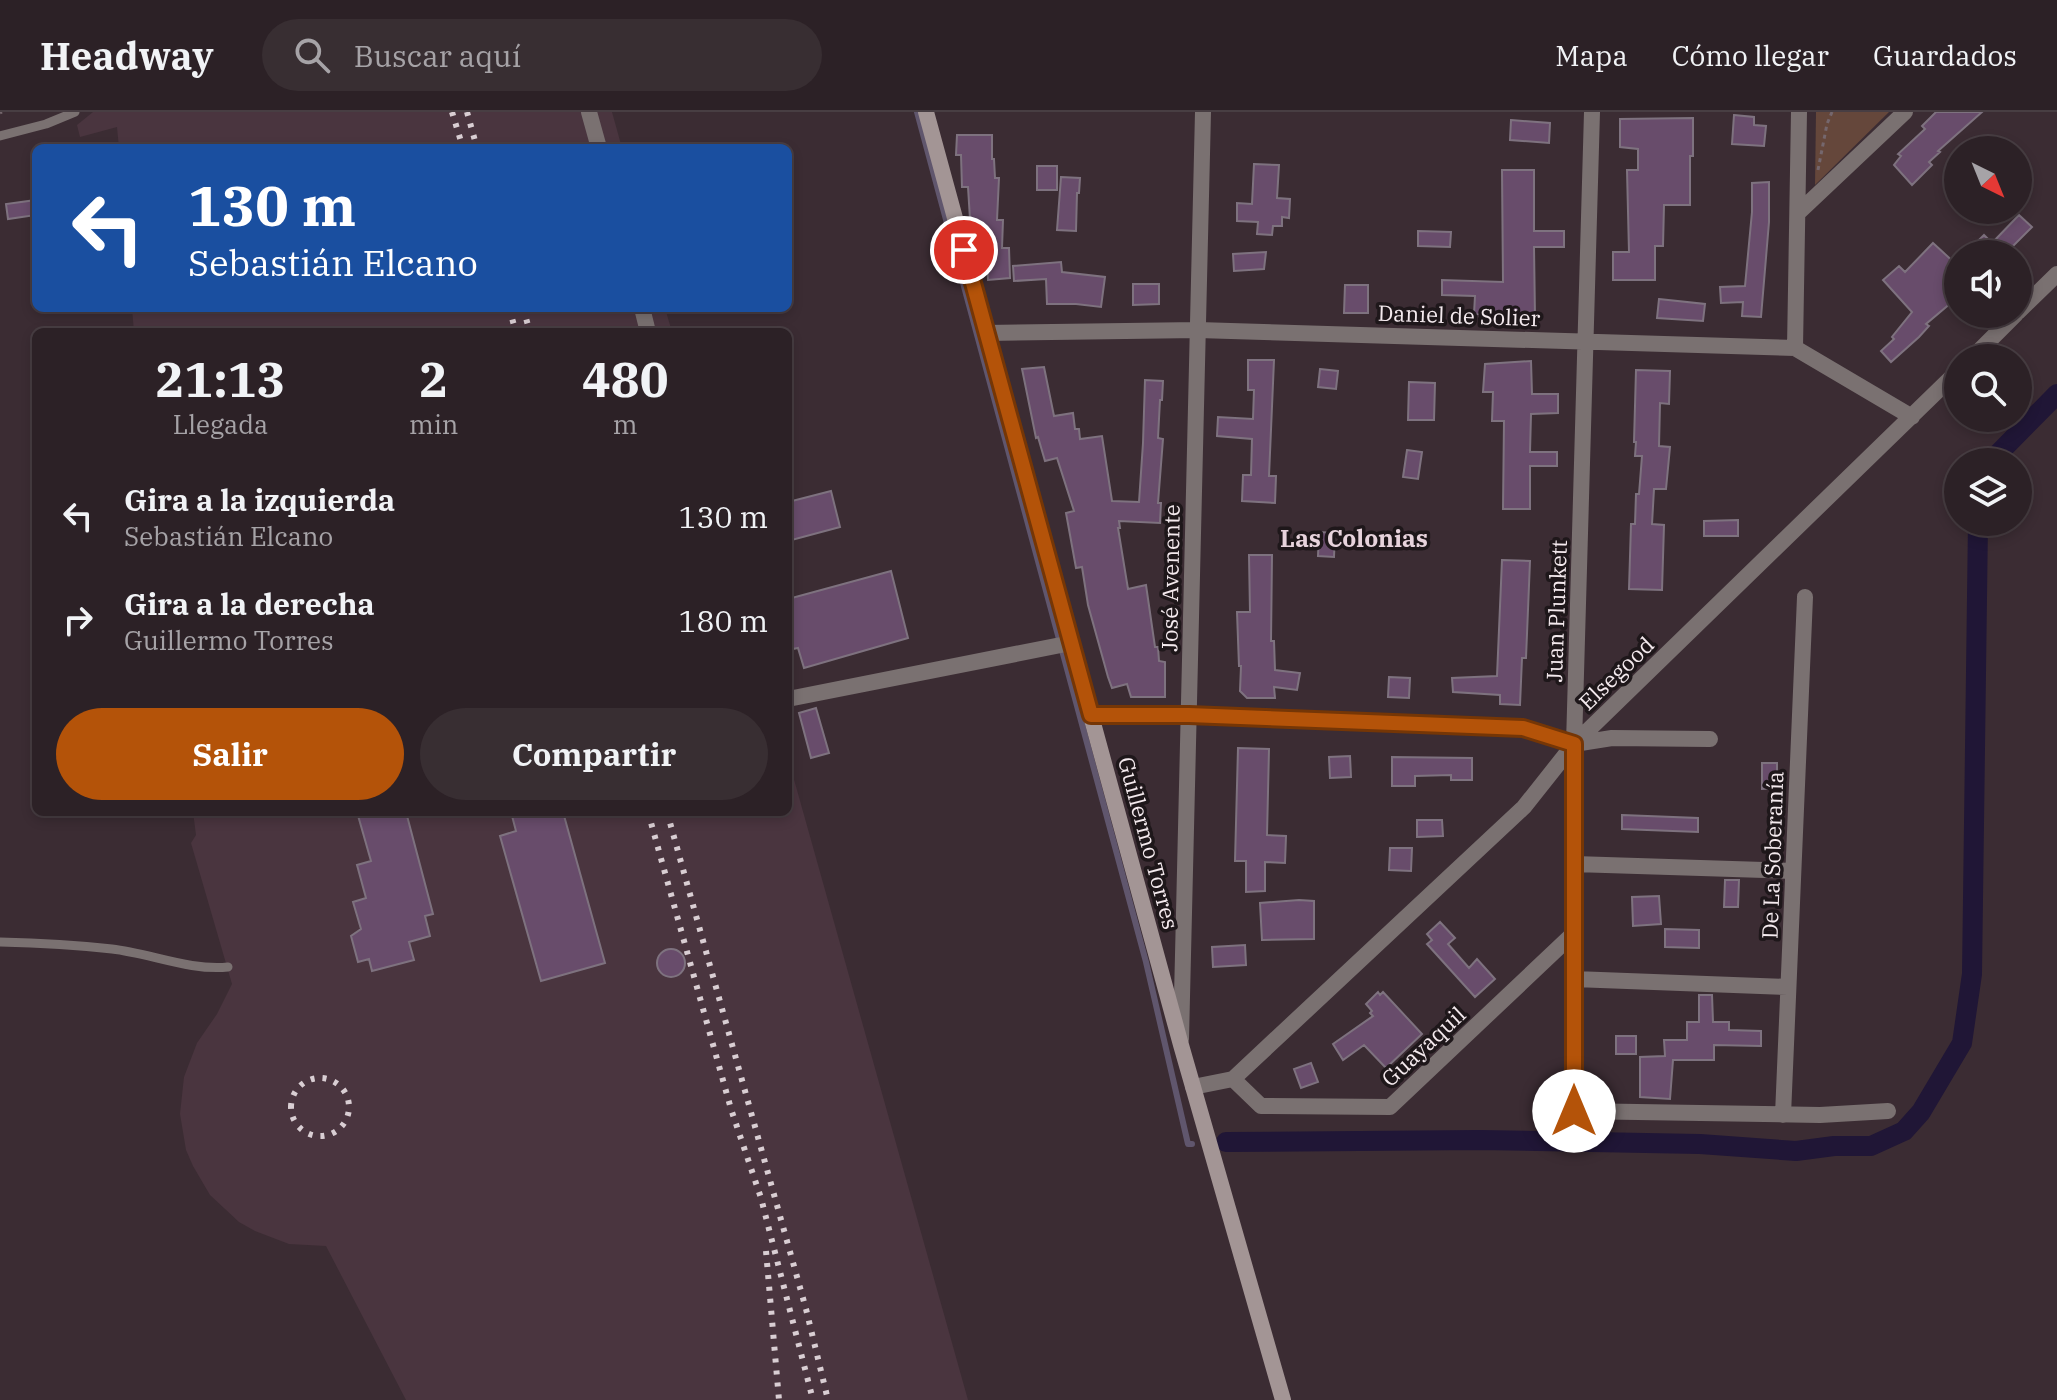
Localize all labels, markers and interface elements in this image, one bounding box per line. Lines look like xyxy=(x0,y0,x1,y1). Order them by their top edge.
search box xyxy=(262,19,822,91)
text: Headway xyxy=(40,31,214,80)
icon: search xyxy=(290,33,334,77)
text: Buscar aquí xyxy=(354,36,521,75)
text: Mapa xyxy=(1555,37,1628,74)
text: Cómo llegar xyxy=(1672,37,1829,74)
text: Guardados xyxy=(1873,37,2017,74)
north arrow xyxy=(1944,136,2032,224)
map controls xyxy=(1944,136,2032,536)
text: 130 m xyxy=(188,169,356,241)
icon: left xyxy=(56,176,160,280)
pin xyxy=(930,216,998,284)
icon: arrive xyxy=(942,228,986,272)
text: Sebastián Elcano xyxy=(188,239,478,286)
button: sound xyxy=(1944,240,2032,328)
street label: Daniel de Solier xyxy=(1377,298,1541,332)
button: search xyxy=(1944,344,2032,432)
text: 21:13 xyxy=(156,348,285,410)
text: 2 xyxy=(419,348,448,410)
text: 480 xyxy=(582,348,668,410)
text: Llegada xyxy=(173,407,268,441)
text: min xyxy=(409,407,458,441)
text: m xyxy=(613,407,638,441)
button: layers xyxy=(1944,448,2032,536)
text: Gira a la izquierda xyxy=(124,480,395,519)
icon: left xyxy=(56,494,100,538)
text: 130 m xyxy=(678,497,768,536)
street label: José Avenente xyxy=(1154,504,1186,652)
text: Sebastián Elcano xyxy=(124,519,333,553)
district label: Las Colonias xyxy=(1280,522,1428,554)
street label: Juan Plunkett xyxy=(1539,539,1573,683)
text: Gira a la derecha xyxy=(124,584,375,623)
icon: right xyxy=(56,598,100,642)
text: 180 m xyxy=(678,601,768,640)
text: Guillermo Torres xyxy=(124,623,334,657)
street label: Elsegood xyxy=(1572,630,1660,716)
button: Salir xyxy=(56,708,404,800)
button: Compartir xyxy=(420,708,768,800)
street label: Guillermo Torres xyxy=(1112,754,1186,932)
street label: De La Soberanía xyxy=(1755,771,1789,939)
street label: Guayaquil xyxy=(1375,1000,1471,1092)
position arrow xyxy=(1532,1069,1616,1153)

